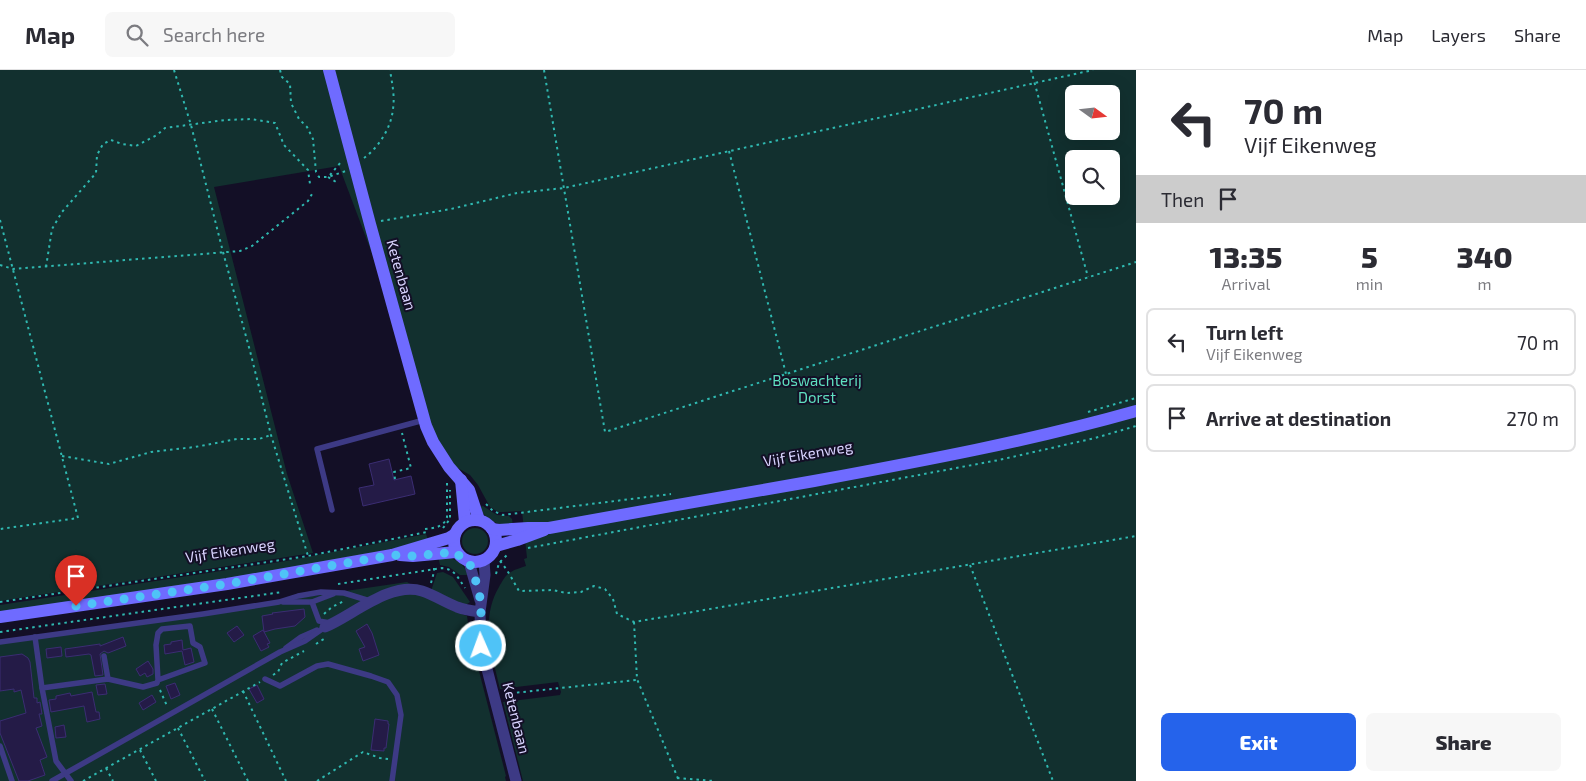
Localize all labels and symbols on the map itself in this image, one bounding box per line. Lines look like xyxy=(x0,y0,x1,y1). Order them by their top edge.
north arrow xyxy=(1065,85,1120,140)
street label: Ketenbaan xyxy=(383,237,421,312)
park label: Boswachterij Dorst xyxy=(772,371,862,406)
street label: Vijf Eikenweg xyxy=(762,436,855,471)
street label: Vijf Eikenweg xyxy=(184,534,277,567)
pin xyxy=(55,555,97,606)
position arrow xyxy=(454,619,506,671)
street label: Ketenbaan xyxy=(499,680,535,755)

